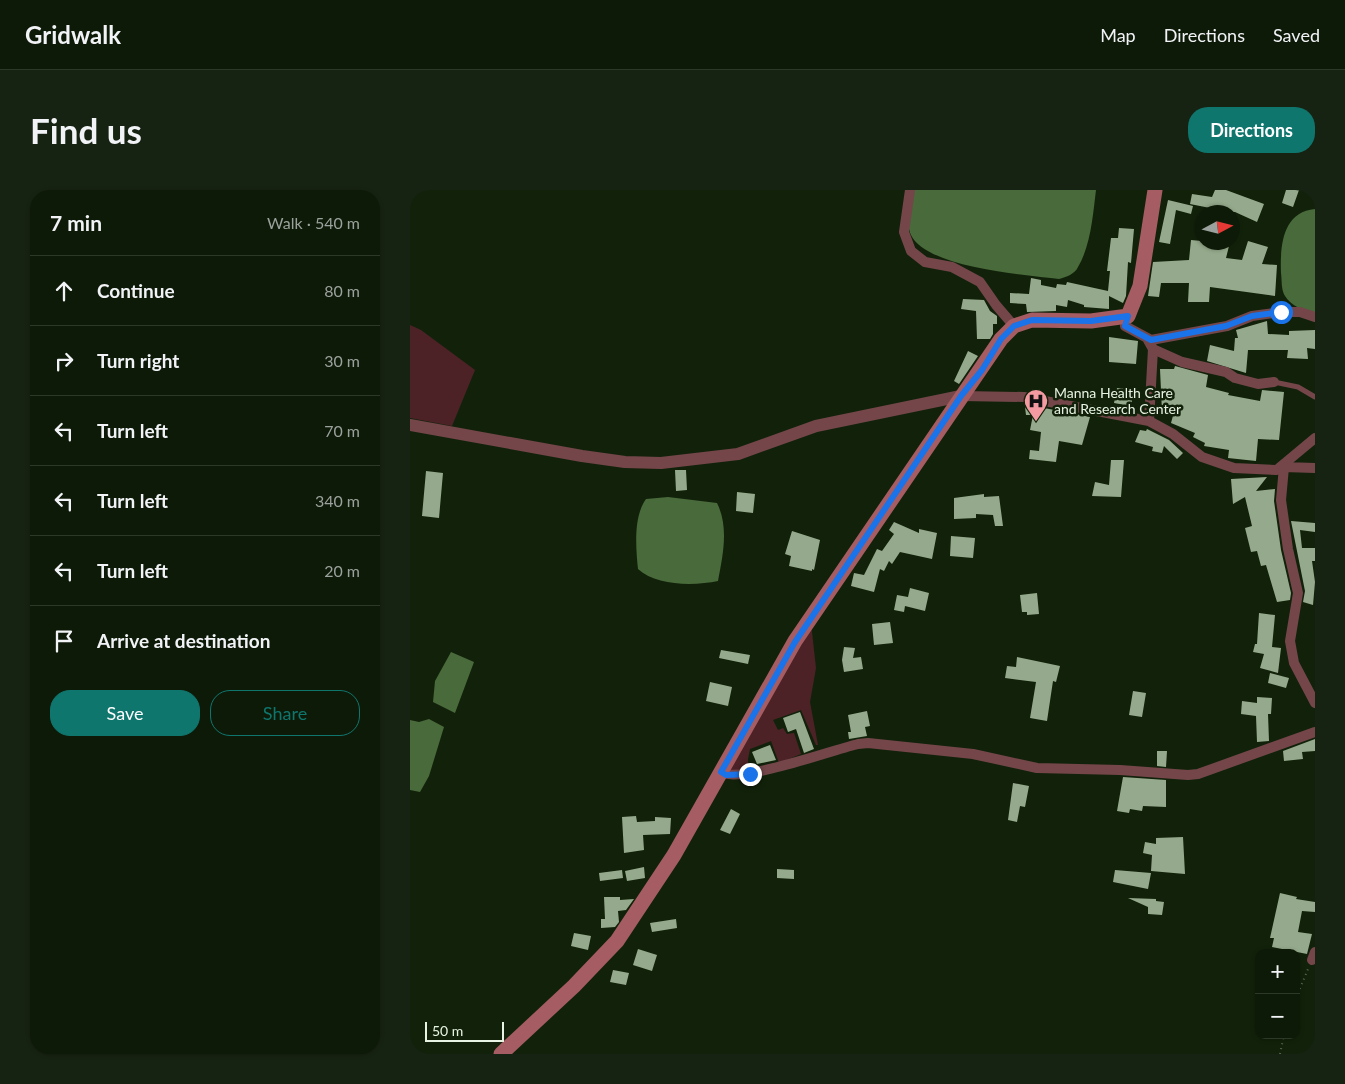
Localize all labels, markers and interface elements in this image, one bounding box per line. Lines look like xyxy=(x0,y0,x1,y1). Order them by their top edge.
text: Gridwalk xyxy=(25,20,121,49)
text: Map xyxy=(1100,24,1136,46)
text: Directions xyxy=(1164,24,1245,46)
text: Saved xyxy=(1273,24,1320,46)
button: Directions xyxy=(1188,107,1315,153)
text: Find us xyxy=(30,109,142,151)
north arrow xyxy=(1195,205,1240,250)
text: 7 min xyxy=(50,210,102,235)
text: Walk · 540 m xyxy=(267,213,360,232)
icon: ahead xyxy=(50,277,78,305)
text: Continue xyxy=(97,279,175,302)
text: 80 m xyxy=(324,281,360,300)
route start xyxy=(1270,301,1293,324)
icon: right xyxy=(50,347,78,375)
text: Turn right xyxy=(97,349,179,372)
text: 30 m xyxy=(324,351,360,370)
place label: Manna Health Care and Research Center xyxy=(1054,384,1181,417)
hospital icon: Manna Health Care and Research Center xyxy=(1023,388,1049,422)
icon: left xyxy=(50,417,78,445)
text: Turn left xyxy=(97,419,168,442)
text: 70 m xyxy=(324,421,360,440)
icon: left xyxy=(50,487,78,515)
text: Turn left xyxy=(97,489,168,512)
text: 340 m xyxy=(315,491,360,510)
icon: left xyxy=(50,557,78,585)
text: Turn left xyxy=(97,559,168,582)
text: 20 m xyxy=(324,561,360,580)
icon: arrive xyxy=(50,627,78,655)
text: Arrive at destination xyxy=(97,629,270,652)
button: Save xyxy=(50,690,200,736)
button: Share xyxy=(210,690,360,736)
route end xyxy=(739,763,762,786)
map controls xyxy=(1255,949,1300,1039)
button: + xyxy=(1255,949,1300,994)
button: − xyxy=(1255,994,1300,1039)
scale bar xyxy=(425,1019,504,1042)
text: 50 m xyxy=(432,1022,463,1039)

